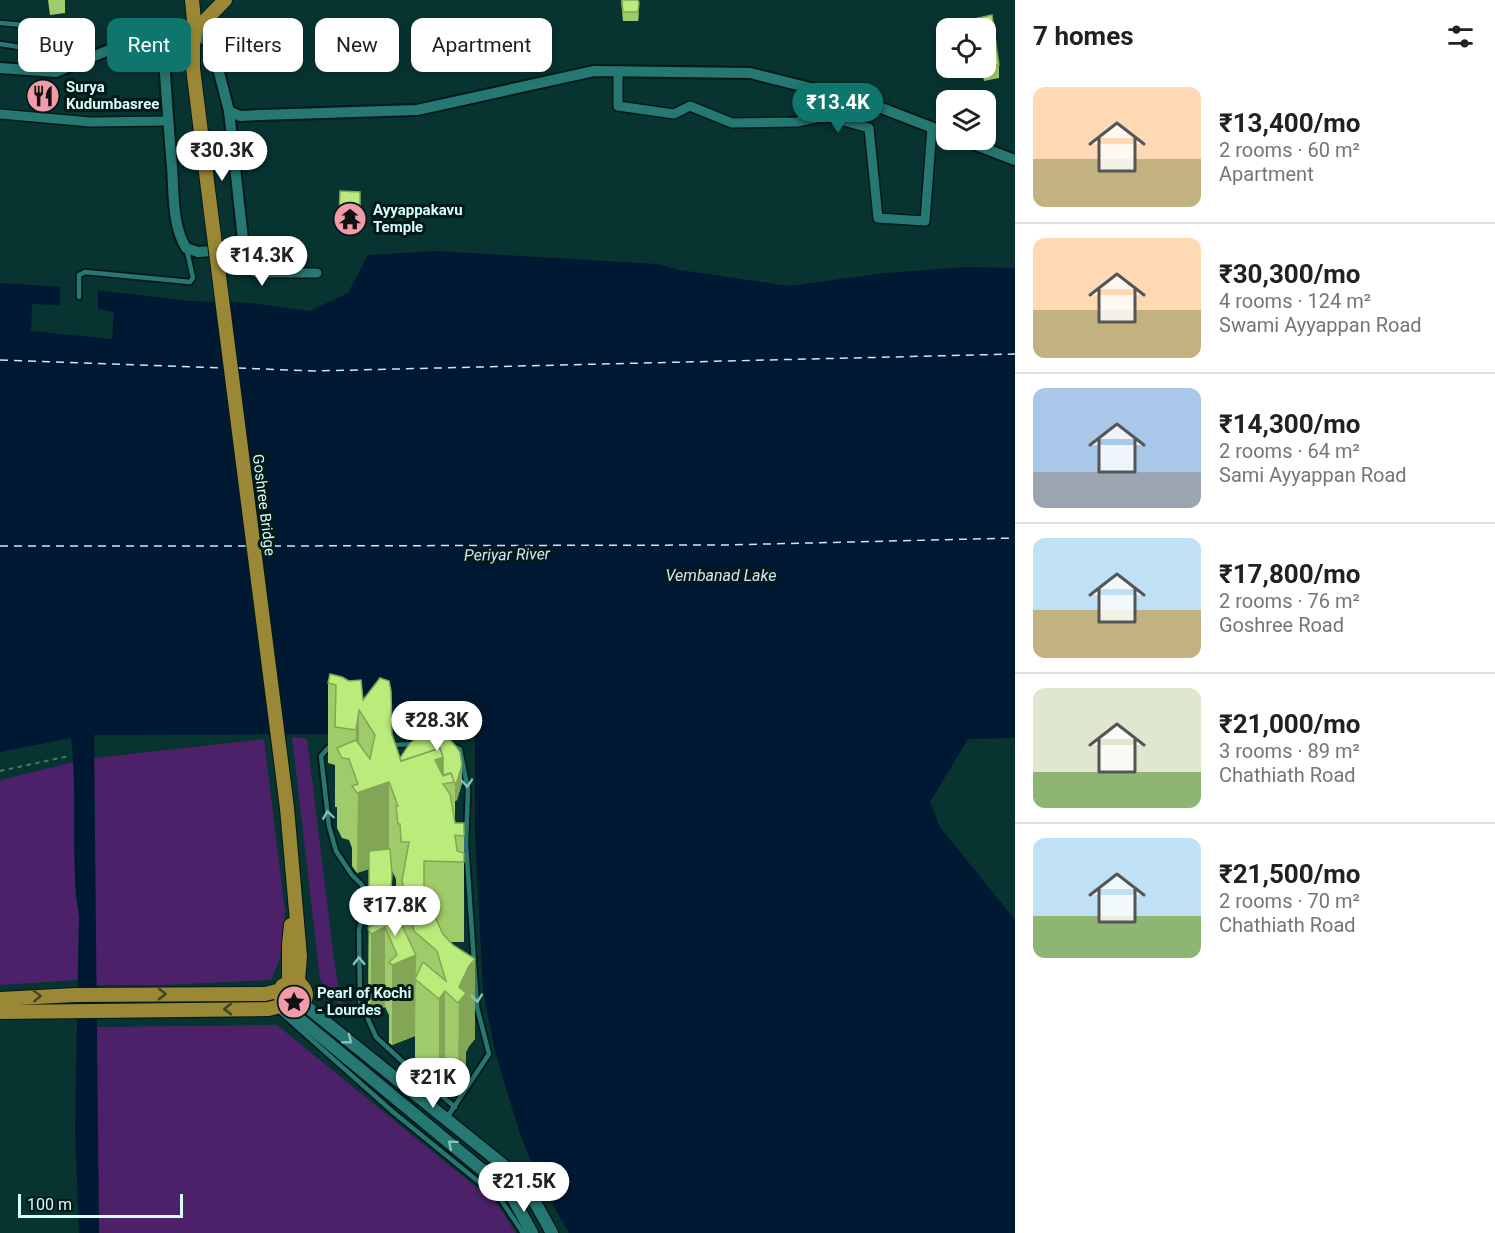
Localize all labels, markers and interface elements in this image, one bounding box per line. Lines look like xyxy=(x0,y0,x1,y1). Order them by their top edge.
chip: Buy xyxy=(18,18,95,72)
chip: Rent xyxy=(107,18,191,72)
chip: Filters xyxy=(203,18,303,72)
chip: New xyxy=(315,18,399,72)
chip: Apartment xyxy=(411,18,552,72)
map controls xyxy=(936,18,996,150)
button: locate xyxy=(936,18,996,78)
icon: filters xyxy=(1444,20,1477,53)
text: 7 homes xyxy=(1033,21,1134,51)
restaurant icon: Surya Kudumbasree xyxy=(25,78,61,114)
place label: Surya Kudumbasree xyxy=(66,78,159,113)
pin: ₹13.4K xyxy=(789,83,887,134)
text: ₹13.4K xyxy=(806,90,870,114)
button: layers xyxy=(936,90,996,150)
text: ₹13,400/mo xyxy=(1219,108,1361,138)
icon: home xyxy=(1081,111,1153,183)
pin: ₹30.3K xyxy=(173,131,271,182)
text: ₹30.3K xyxy=(190,138,254,162)
text: 2 rooms · 60 m² xyxy=(1219,138,1360,162)
text: Apartment xyxy=(1219,162,1314,186)
temple icon: Ayyappakavu Temple xyxy=(332,201,368,237)
place label: Ayyappakavu Temple xyxy=(373,201,463,236)
pin: ₹14.3K xyxy=(213,236,311,287)
text: ₹14.3K xyxy=(230,243,294,267)
text: ₹30,300/mo xyxy=(1219,259,1361,289)
icon: home xyxy=(1081,262,1153,334)
text: 4 rooms · 124 m² xyxy=(1219,289,1371,313)
text: Swami Ayyappan Road xyxy=(1219,313,1422,337)
text: ₹14,300/mo xyxy=(1219,409,1361,439)
icon: home xyxy=(1081,412,1153,484)
text: 2 rooms · 64 m² xyxy=(1219,439,1360,463)
street label: Goshree Bridge xyxy=(249,453,279,557)
text: Sami Ayyappan Road xyxy=(1219,463,1407,487)
water label: Periyar River xyxy=(464,544,551,565)
text: ₹17,800/mo xyxy=(1219,559,1361,589)
icon: home xyxy=(1081,562,1153,634)
water label: Vembanad Lake xyxy=(666,566,776,585)
text: 2 rooms · 76 m² xyxy=(1219,589,1360,613)
text: Goshree Road xyxy=(1219,613,1344,637)
pin: ₹28.3K xyxy=(388,701,486,752)
text: ₹28.3K xyxy=(405,708,469,732)
text: ₹21,000/mo xyxy=(1219,709,1361,739)
icon: home xyxy=(1081,712,1153,784)
text: 3 rooms · 89 m² xyxy=(1219,739,1360,763)
text: Chathiath Road xyxy=(1219,763,1356,787)
one-way arrow xyxy=(460,778,473,787)
one-way arrow xyxy=(322,810,334,819)
text: ₹21,500/mo xyxy=(1219,859,1361,889)
icon: home xyxy=(1081,862,1153,934)
pin: ₹17.8K xyxy=(346,886,444,937)
text: 2 rooms · 70 m² xyxy=(1219,889,1360,913)
text: ₹17.8K xyxy=(363,893,427,917)
text: Chathiath Road xyxy=(1219,913,1356,937)
one-way arrow xyxy=(353,957,366,966)
place icon: Pearl of Kochi - Lourdes xyxy=(276,984,312,1020)
place label: Pearl of Kochi - Lourdes xyxy=(317,984,411,1019)
one-way arrow xyxy=(157,988,166,1000)
one-way arrow xyxy=(33,990,42,1002)
one-way arrow xyxy=(470,994,483,1003)
one-way arrow xyxy=(224,1003,233,1015)
one-way arrow xyxy=(341,1032,352,1043)
pin: ₹21K xyxy=(397,1058,469,1109)
text: ₹21K xyxy=(410,1065,456,1089)
one-way arrow xyxy=(448,1140,459,1151)
pin: ₹21.5K xyxy=(475,1162,573,1213)
text: ₹21.5K xyxy=(492,1169,556,1193)
scale bar xyxy=(18,1191,183,1218)
text: 100 m xyxy=(27,1195,72,1214)

